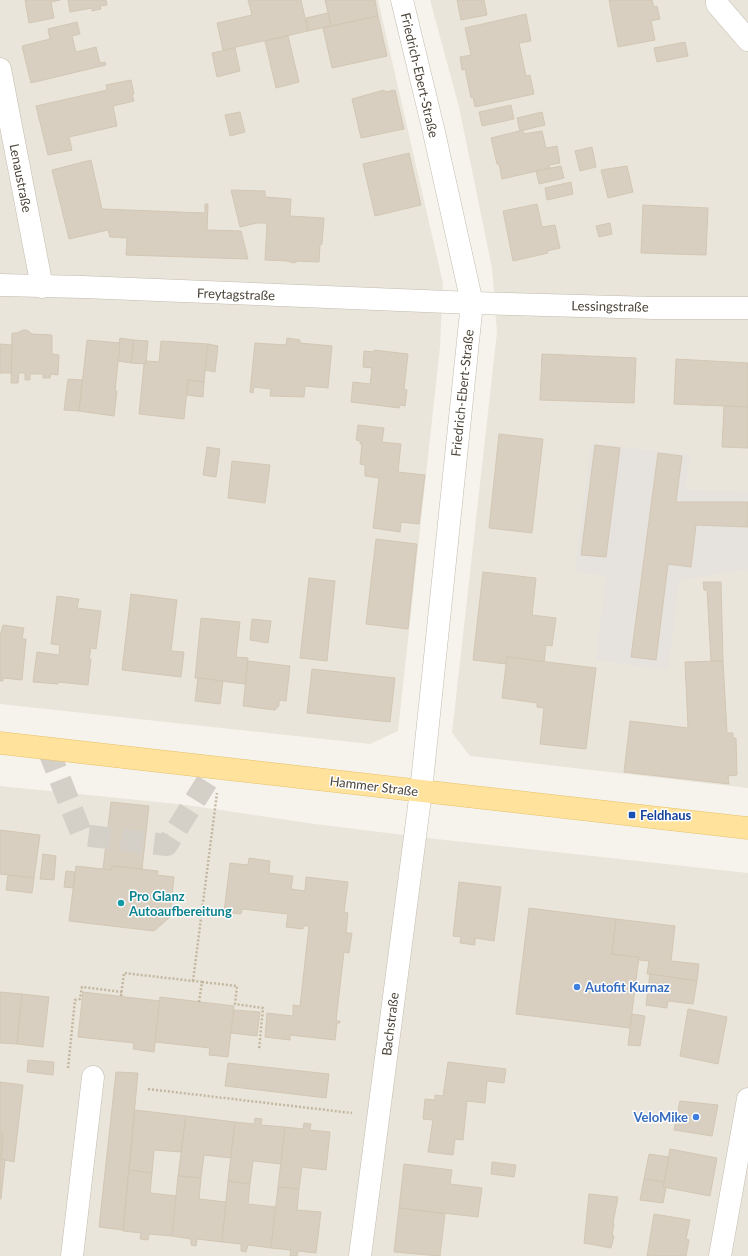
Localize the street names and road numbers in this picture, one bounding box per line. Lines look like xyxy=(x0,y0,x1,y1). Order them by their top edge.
street label: Friedrich-Ebert-Straße xyxy=(398,11,442,139)
street label: Lenaustraße xyxy=(6,142,36,214)
street label: Freytagstraße xyxy=(197,285,276,303)
street label: Lessingstraße xyxy=(571,297,649,315)
street label: Friedrich-Ebert-Straße xyxy=(447,329,477,457)
street label: Hammer Straße xyxy=(329,773,419,799)
street label: Bachstraße xyxy=(378,991,402,1057)

